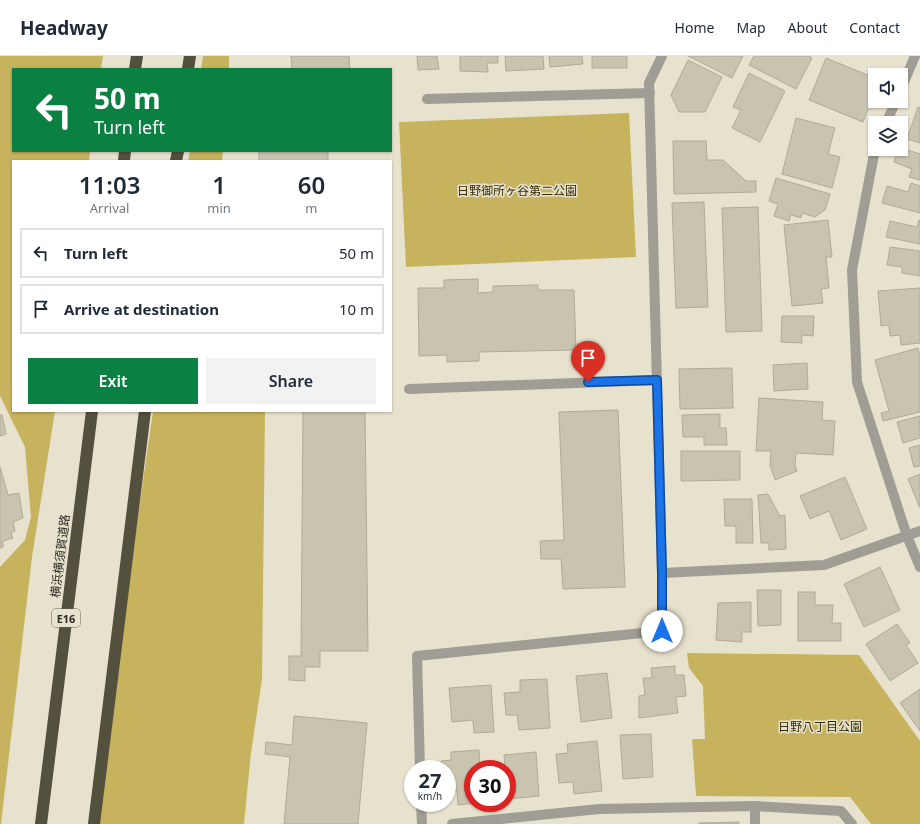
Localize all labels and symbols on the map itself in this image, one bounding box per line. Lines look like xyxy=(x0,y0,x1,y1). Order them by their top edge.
park label: 日野御所ヶ谷第二公園 xyxy=(457,182,577,199)
pin xyxy=(571,341,605,382)
street label: 横浜横須賀道路 xyxy=(46,513,74,599)
road number: E16 xyxy=(52,609,80,627)
position arrow xyxy=(641,610,683,652)
park label: 日野八丁目公園 xyxy=(778,718,862,735)
speed limit sign: 30 xyxy=(464,760,516,812)

